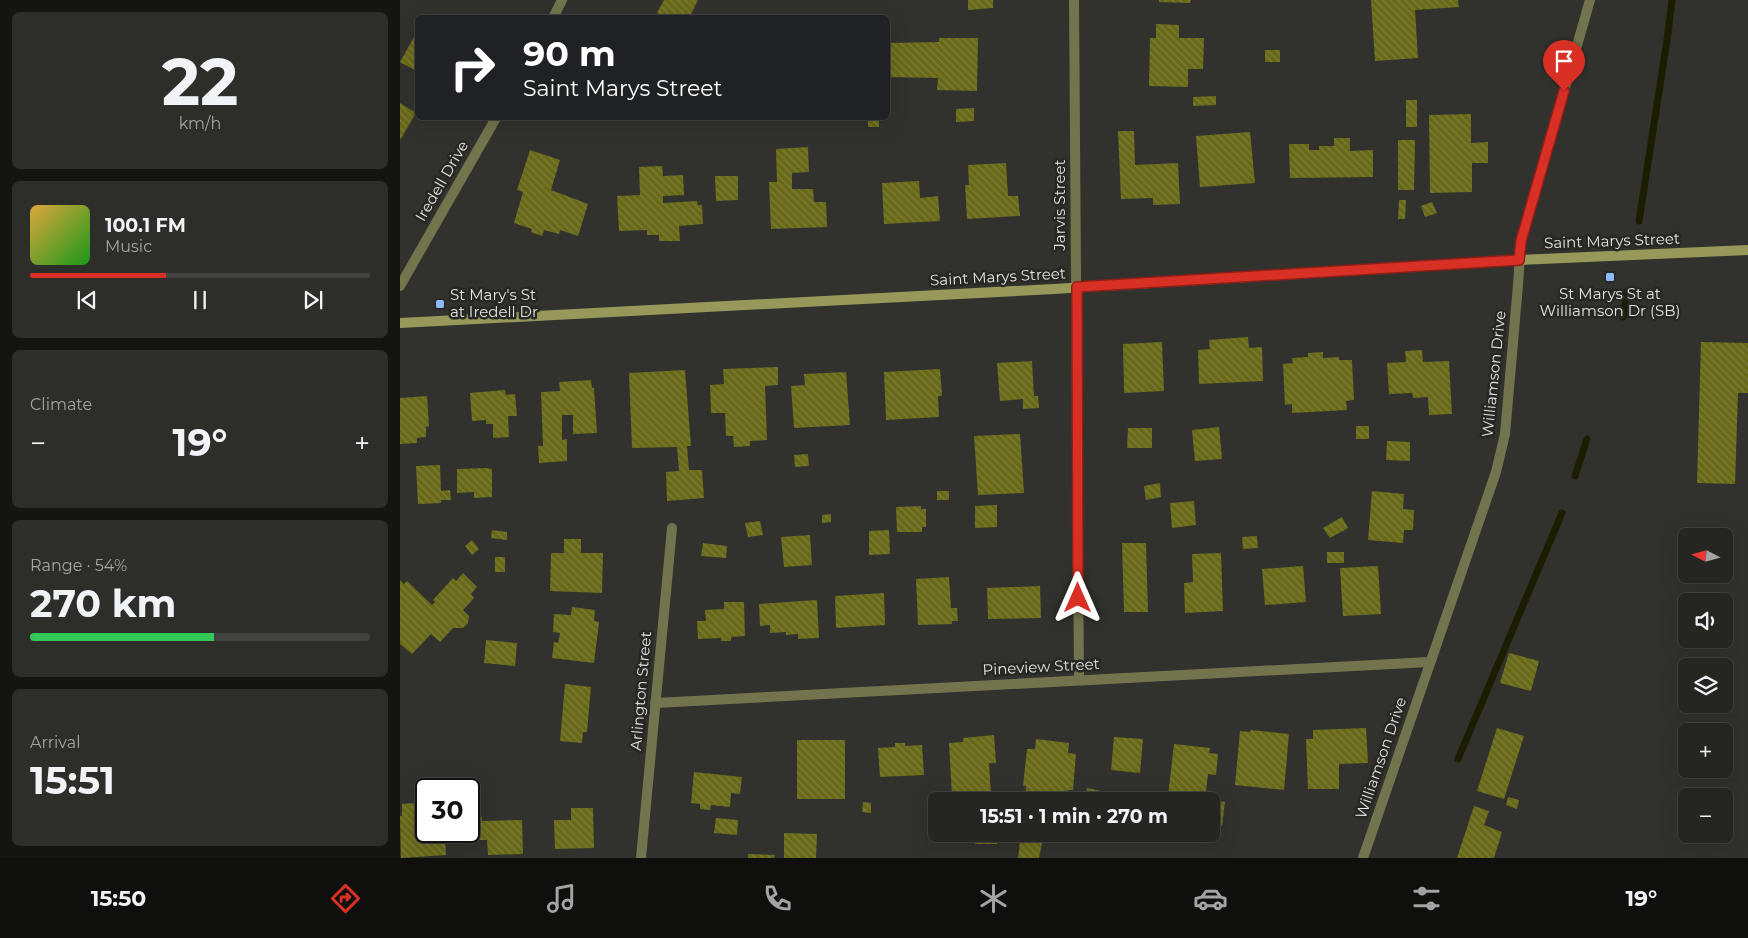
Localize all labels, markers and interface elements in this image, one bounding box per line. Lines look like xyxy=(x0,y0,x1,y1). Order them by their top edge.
text: 90 m xyxy=(523,32,616,75)
icon: right xyxy=(440,35,505,100)
pin xyxy=(1543,40,1585,91)
text: 22 xyxy=(162,42,238,121)
icon: arrive xyxy=(1550,47,1578,75)
text: Saint Marys Street xyxy=(523,75,722,102)
text: km/h xyxy=(179,114,221,133)
street label: Iredell Drive xyxy=(411,137,472,224)
street label: Jarvis Street xyxy=(1050,159,1069,252)
text: 100.1 FM xyxy=(105,214,186,237)
street label: Saint Marys Street xyxy=(1544,229,1680,252)
text: Music xyxy=(105,237,152,256)
street label: Saint Marys Street xyxy=(930,263,1066,290)
marker: St Marys St at Williamson Dr (SB) xyxy=(1604,271,1616,283)
place label: St Marys St at Williamson Dr (SB) xyxy=(1540,284,1680,320)
place label: St Mary's St at Iredell Dr xyxy=(450,285,538,321)
icon: previous xyxy=(73,286,101,314)
icon: pause xyxy=(186,286,214,314)
icon: next xyxy=(299,286,327,314)
marker: St Mary's St at Iredell Dr xyxy=(434,298,446,310)
street label: Williamson Drive xyxy=(1477,310,1510,438)
text: Climate xyxy=(30,395,92,414)
text: 19° xyxy=(173,419,228,466)
text: − xyxy=(30,426,46,460)
text: + xyxy=(354,426,370,460)
north arrow xyxy=(1678,528,1732,582)
map controls xyxy=(1678,528,1733,843)
text: Range · 54% xyxy=(30,556,127,575)
position arrow xyxy=(1051,571,1103,623)
text: 270 km xyxy=(30,580,176,627)
button: sound xyxy=(1678,593,1733,648)
street label: Arlington Street xyxy=(626,630,655,751)
street label: Pineview Street xyxy=(982,654,1100,679)
button: layers xyxy=(1678,658,1733,713)
street label: Williamson Drive xyxy=(1351,695,1410,821)
button: + xyxy=(1678,723,1733,778)
text: Arrival xyxy=(30,733,80,752)
text: 15:51 xyxy=(30,757,115,804)
speed limit sign: 30 xyxy=(415,778,480,843)
button: − xyxy=(1678,788,1733,843)
text: 15:51 · 1 min · 270 m xyxy=(980,805,1168,828)
icon: directions xyxy=(328,881,363,916)
icon: music xyxy=(544,881,579,916)
icon: phone xyxy=(760,881,795,916)
icon: climate xyxy=(976,881,1011,916)
icon: car xyxy=(1193,881,1228,916)
icon: filters xyxy=(1409,881,1444,916)
text: 15:50 xyxy=(91,885,146,912)
text: 19° xyxy=(1625,885,1657,912)

